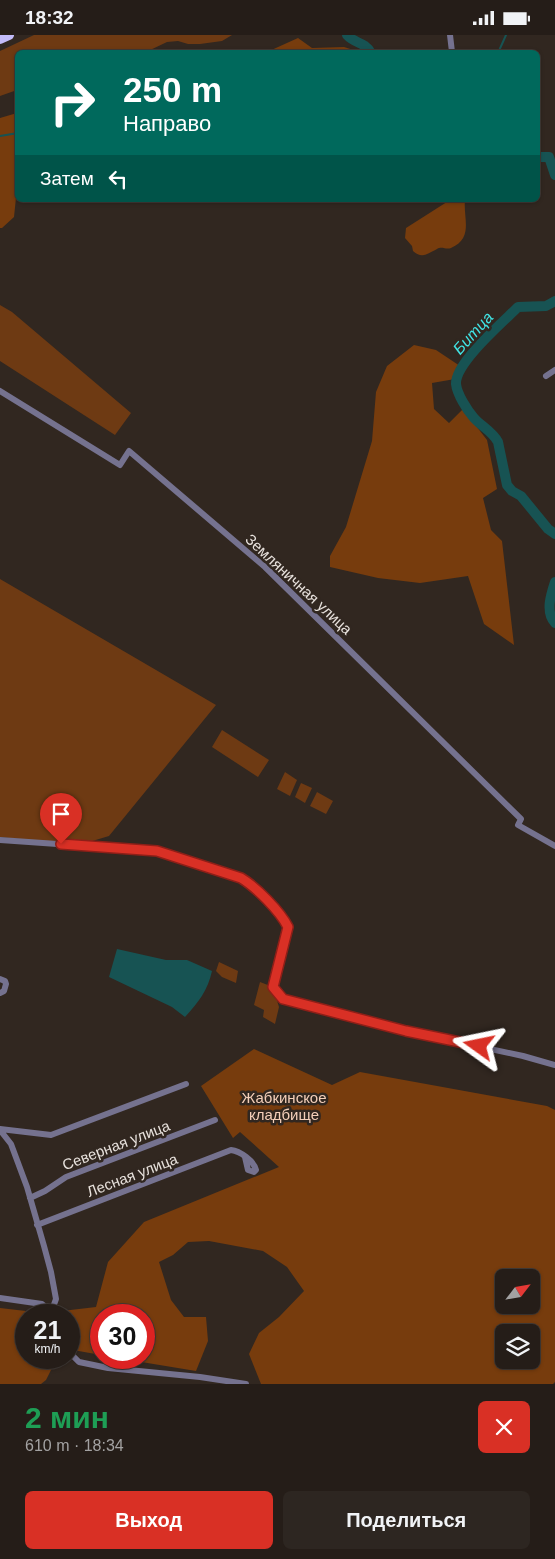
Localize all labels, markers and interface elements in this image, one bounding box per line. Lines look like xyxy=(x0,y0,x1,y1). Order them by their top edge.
text: 18:32 xyxy=(25,7,74,28)
icon: right xyxy=(40,70,105,135)
text: 250 m xyxy=(123,70,222,109)
text: Направо xyxy=(123,111,211,136)
icon: left xyxy=(104,165,132,193)
text: Затем xyxy=(40,168,94,189)
water label: Битца xyxy=(450,308,496,358)
street label: Земляничная улица xyxy=(242,530,356,638)
pin xyxy=(40,793,82,844)
icon: arrive xyxy=(47,800,75,828)
position arrow xyxy=(452,1019,504,1071)
park label: Жабкинское кладбище xyxy=(241,1089,327,1123)
street label: Северная улица xyxy=(60,1116,173,1173)
street label: Лесная улица xyxy=(84,1150,180,1200)
north arrow xyxy=(495,1269,540,1314)
map controls xyxy=(495,1269,540,1369)
speed limit sign: 30 xyxy=(90,1304,155,1369)
text: 21 xyxy=(34,1316,61,1344)
button: layers xyxy=(495,1324,540,1369)
text: km/h xyxy=(34,1342,61,1356)
text: 2 мин xyxy=(25,1401,109,1434)
button: close xyxy=(478,1401,530,1453)
text: 610 m · 18:34 xyxy=(25,1437,124,1454)
button: Выход xyxy=(25,1491,273,1549)
button: Поделиться xyxy=(283,1491,530,1549)

